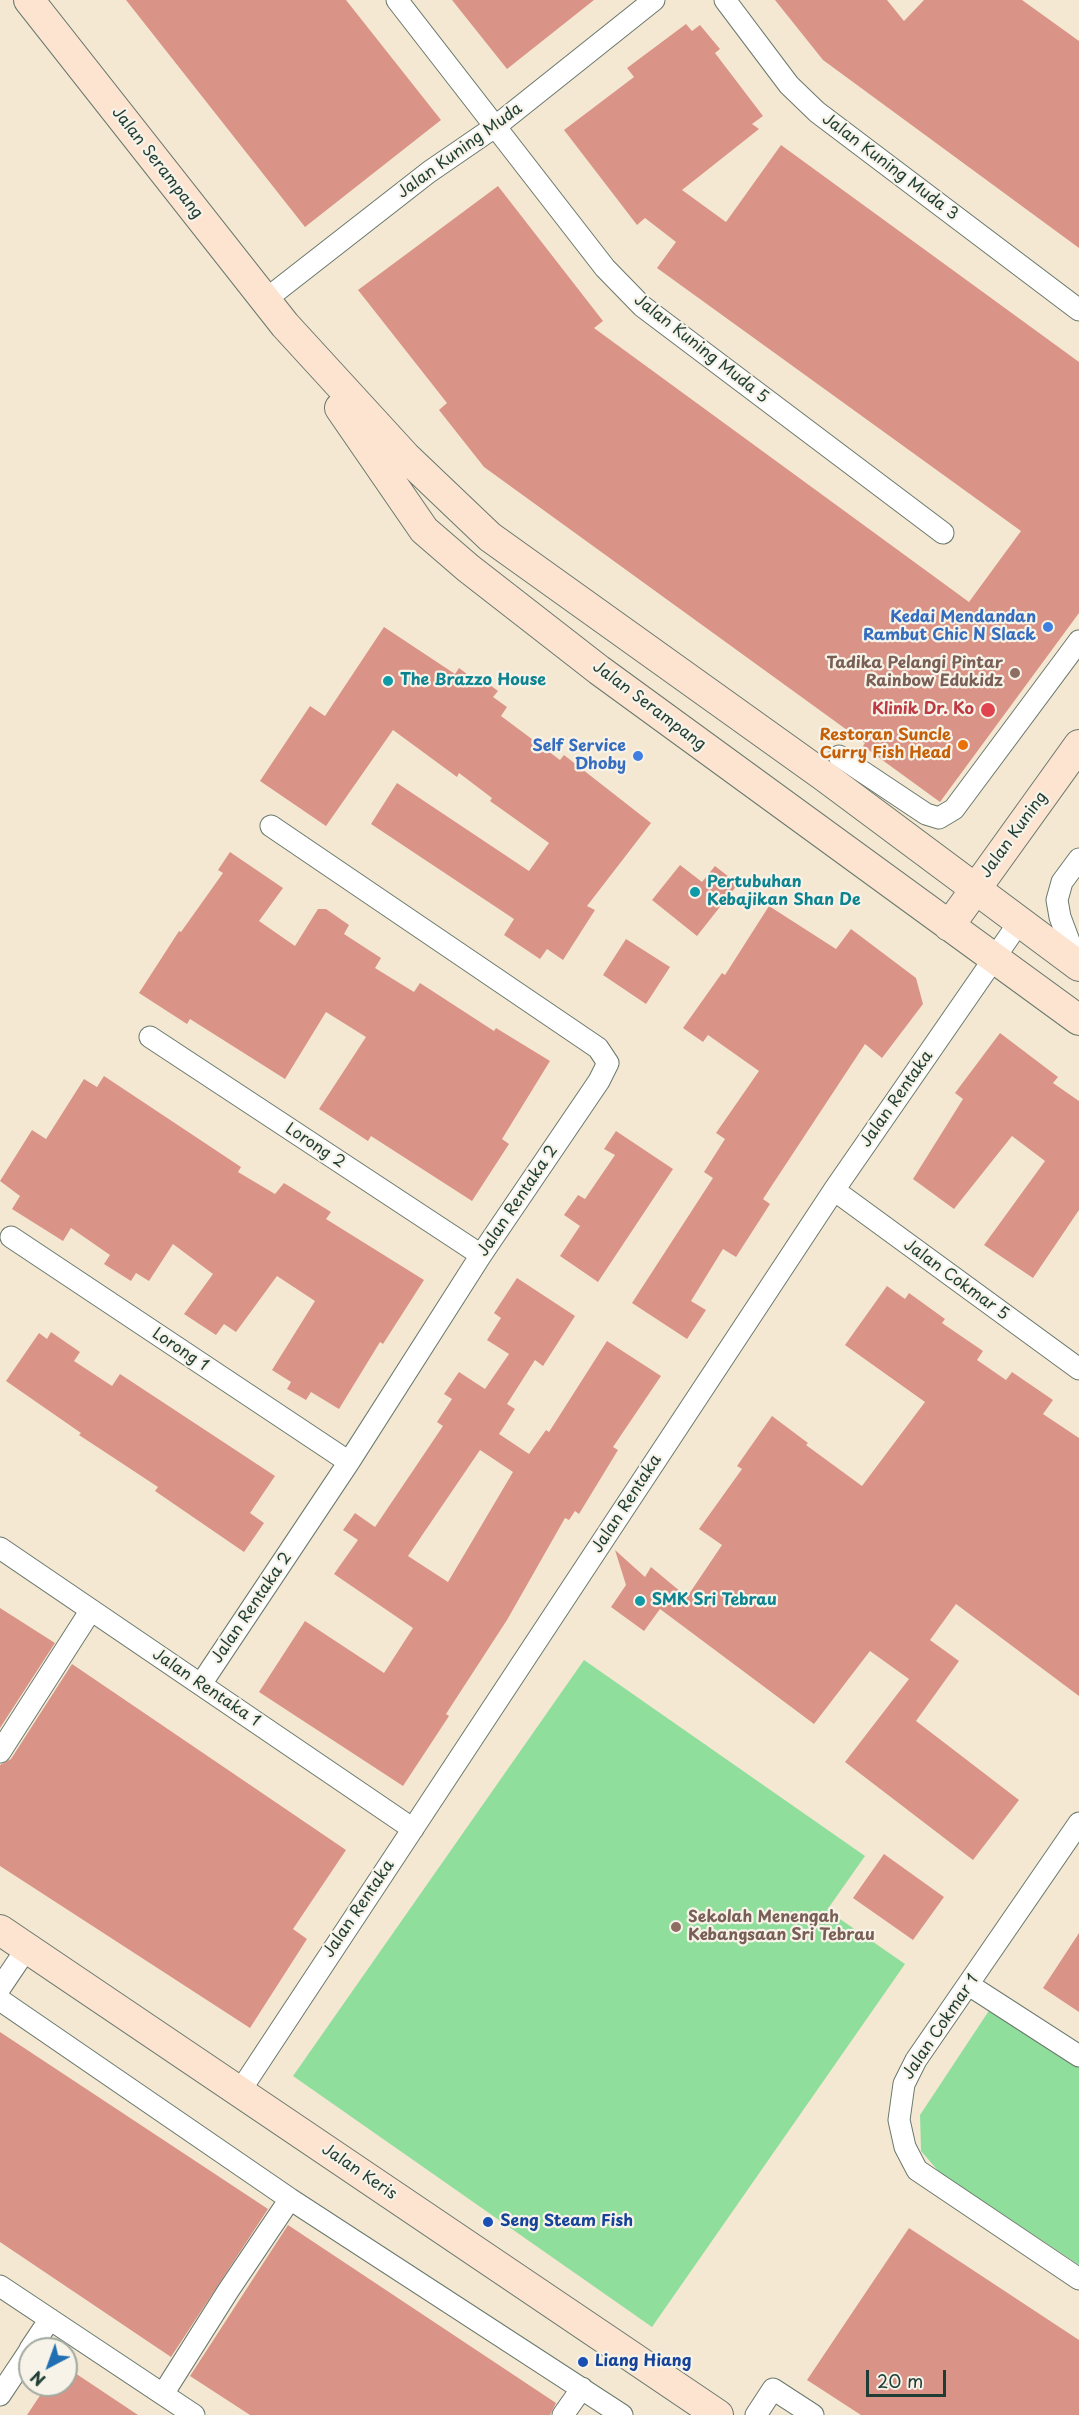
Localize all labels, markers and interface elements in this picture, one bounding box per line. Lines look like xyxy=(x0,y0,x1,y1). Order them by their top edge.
street label: Jalan Kuning Muda xyxy=(394,99,526,203)
street label: Jalan Serampang xyxy=(107,103,207,223)
street label: Jalan Kuning Muda 3 xyxy=(818,110,962,224)
street label: Jalan Kuning Muda 5 xyxy=(630,291,772,407)
place label: Kedai Mendandan Rambut Chic N Slack xyxy=(863,608,1036,646)
marker: Kedai Mendandan Rambut Chic N Slack xyxy=(1041,620,1055,634)
place label: Tadika Pelangi Pintar Rainbow Edukidz xyxy=(827,654,1003,692)
street label: Jalan Serampang xyxy=(589,657,709,755)
marker: Tadika Pelangi Pintar Rainbow Edukidz xyxy=(1008,666,1022,680)
place label: The Brazzo House xyxy=(400,671,546,691)
marker: The Brazzo House xyxy=(381,674,395,688)
place label: Klinik Dr. Ko xyxy=(872,700,974,720)
marker: Klinik Dr. Ko xyxy=(979,701,997,719)
place label: Restoran Suncle Curry Fish Head xyxy=(819,726,951,764)
place label: Self Service Dhoby xyxy=(532,737,626,775)
marker: Restoran Suncle Curry Fish Head xyxy=(956,738,970,752)
marker: Self Service Dhoby xyxy=(631,749,645,763)
street label: Jalan Kuning xyxy=(976,788,1052,882)
place label: Pertubuhan Kebajikan Shan De xyxy=(707,873,861,911)
marker: Pertubuhan Kebajikan Shan De xyxy=(688,885,702,899)
street label: Jalan Rentaka xyxy=(857,1047,937,1151)
street label: Lorong 2 xyxy=(281,1120,349,1172)
street label: Jalan Rentaka 2 xyxy=(474,1142,562,1260)
street label: Jalan Cokmar 5 xyxy=(900,1235,1012,1325)
street label: Lorong 1 xyxy=(148,1324,212,1376)
street label: Jalan Rentaka xyxy=(588,1451,666,1557)
street label: Jalan Rentaka 2 xyxy=(208,1549,296,1667)
place label: SMK Sri Tebrau xyxy=(652,1591,777,1611)
marker: SMK Sri Tebrau xyxy=(633,1594,647,1608)
street label: Jalan Rentaka 1 xyxy=(149,1645,263,1731)
street label: Jalan Rentaka xyxy=(319,1857,399,1961)
place label: Sekolah Menengah Kebangsaan Sri Tebrau xyxy=(688,1908,875,1946)
marker: Sekolah Menengah Kebangsaan Sri Tebrau xyxy=(669,1920,683,1934)
street label: Jalan Cokmar 1 xyxy=(899,1971,983,2083)
street label: Jalan Keris xyxy=(318,2140,400,2204)
place label: Seng Steam Fish xyxy=(500,2212,633,2232)
marker: Seng Steam Fish xyxy=(481,2215,495,2229)
north arrow xyxy=(18,2337,78,2397)
place label: Liang Hiang xyxy=(595,2352,691,2372)
marker: Liang Hiang xyxy=(576,2355,590,2369)
scale bar xyxy=(869,2358,948,2396)
text: N xyxy=(25,2366,50,2392)
text: 20 m xyxy=(877,2367,923,2394)

